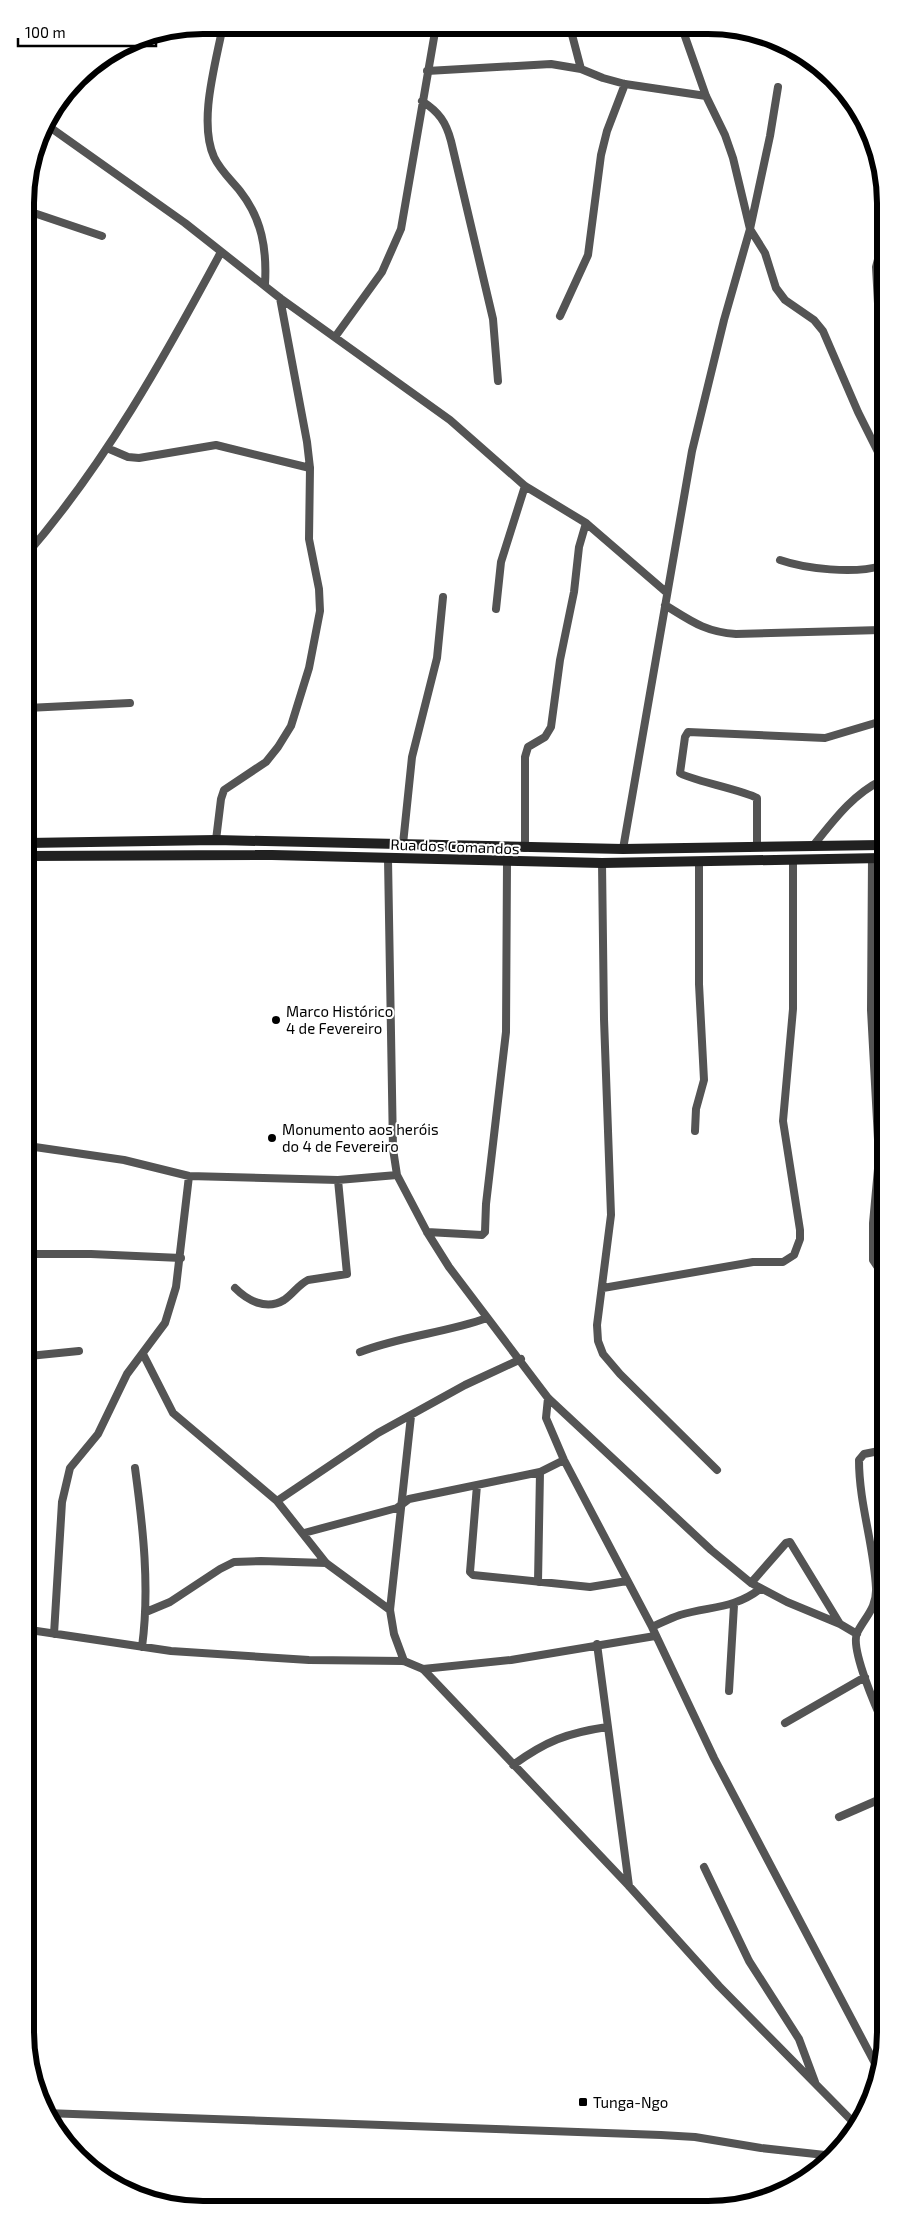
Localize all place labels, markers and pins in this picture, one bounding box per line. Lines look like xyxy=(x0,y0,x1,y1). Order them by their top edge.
place label: Marco Histórico 4 de Fevereiro xyxy=(286,1002,393,1037)
marker: Marco Histórico 4 de Fevereiro xyxy=(270,1014,282,1026)
place label: Monumento aos heróis do 4 de Fevereiro xyxy=(282,1120,439,1155)
marker: Monumento aos heróis do 4 de Fevereiro xyxy=(266,1132,278,1144)
place label: Tunga-Ngo xyxy=(593,2093,668,2111)
marker: Tunga-Ngo xyxy=(577,2096,589,2108)

